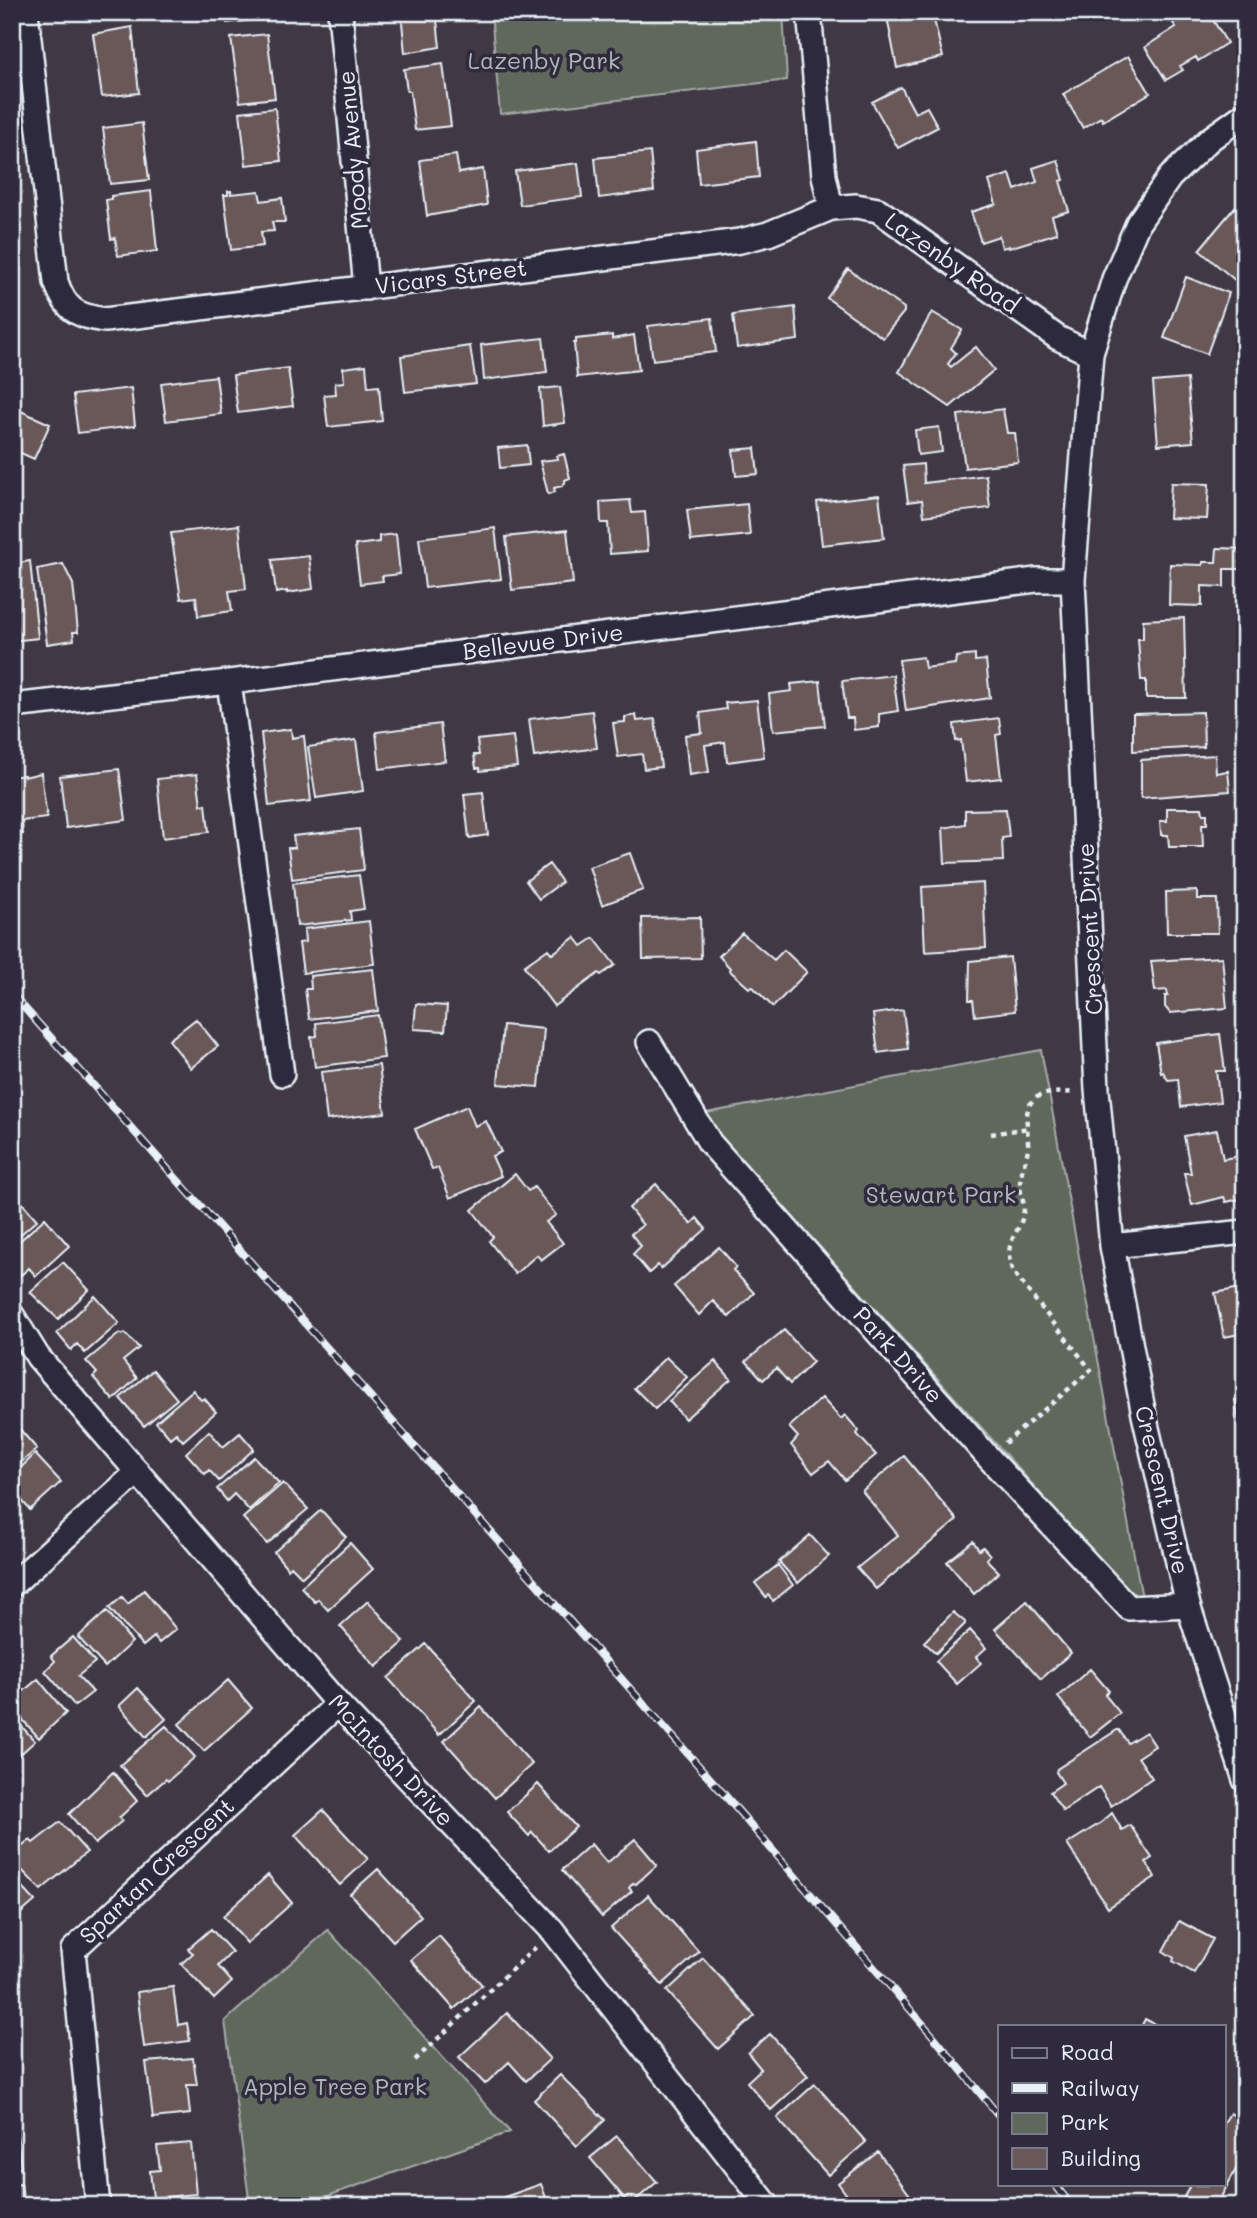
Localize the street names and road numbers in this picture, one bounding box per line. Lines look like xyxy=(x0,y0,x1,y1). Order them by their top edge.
street label: Moody Avenue xyxy=(330,70,374,231)
street label: Lazenby Road xyxy=(879,205,1026,320)
street label: Vicars Street xyxy=(373,252,529,300)
street label: Bellevue Drive xyxy=(461,616,625,666)
street label: Crescent Drive xyxy=(1070,842,1108,1016)
street label: Park Drive xyxy=(847,1300,950,1409)
street label: Crescent Drive xyxy=(1129,1403,1197,1577)
street label: McIntosh Drive xyxy=(323,1687,461,1832)
street label: Spartan Crescent xyxy=(72,1791,240,1950)

